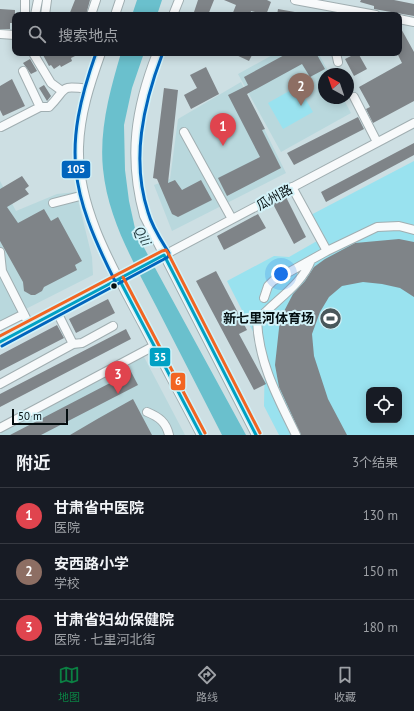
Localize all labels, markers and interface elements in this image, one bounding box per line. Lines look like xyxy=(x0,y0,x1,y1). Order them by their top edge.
search box xyxy=(12,12,402,56)
icon: search xyxy=(26,23,48,45)
text: 搜索地点 xyxy=(58,26,118,45)
north arrow xyxy=(318,68,354,104)
pin: 2 xyxy=(288,73,314,106)
pin: 1 xyxy=(210,113,236,146)
line badge: 105 xyxy=(61,160,91,179)
text: 105 xyxy=(67,162,85,176)
street label: 瓜州路 xyxy=(253,181,295,214)
water label: Qili xyxy=(130,223,156,249)
your location xyxy=(271,264,291,284)
unlabelled marker xyxy=(109,281,119,291)
sports icon: 新七里河体育场 xyxy=(317,305,343,331)
place label: 新七里河体育场 xyxy=(223,310,314,327)
line badge: 35 xyxy=(149,347,171,367)
text: 35 xyxy=(154,350,166,364)
pin: 3 xyxy=(105,361,131,394)
line badge: 6 xyxy=(170,372,186,391)
text: 6 xyxy=(175,374,181,388)
map controls xyxy=(366,387,402,423)
button: locate xyxy=(366,387,402,423)
scale bar xyxy=(12,407,68,426)
text: 50 m xyxy=(18,409,42,423)
text: 附近 xyxy=(16,452,50,474)
text: 3个结果 xyxy=(352,454,398,471)
text: 甘肃省中医院 xyxy=(54,498,144,517)
text: 1 xyxy=(25,507,33,524)
text: 130 m xyxy=(363,507,398,524)
text: 医院 xyxy=(54,519,80,536)
text: 安西路小学 xyxy=(54,554,129,573)
text: 2 xyxy=(25,563,33,580)
text: 150 m xyxy=(363,563,398,580)
text: 学校 xyxy=(54,575,80,592)
text: 甘肃省妇幼保健院 xyxy=(54,610,174,629)
text: 3 xyxy=(25,619,33,636)
text: 180 m xyxy=(363,619,398,636)
text: 医院 · 七里河北街 xyxy=(54,631,155,648)
tab: 地图 xyxy=(58,664,80,704)
tab: 路线 xyxy=(196,664,218,704)
tab: 收藏 xyxy=(334,664,356,704)

